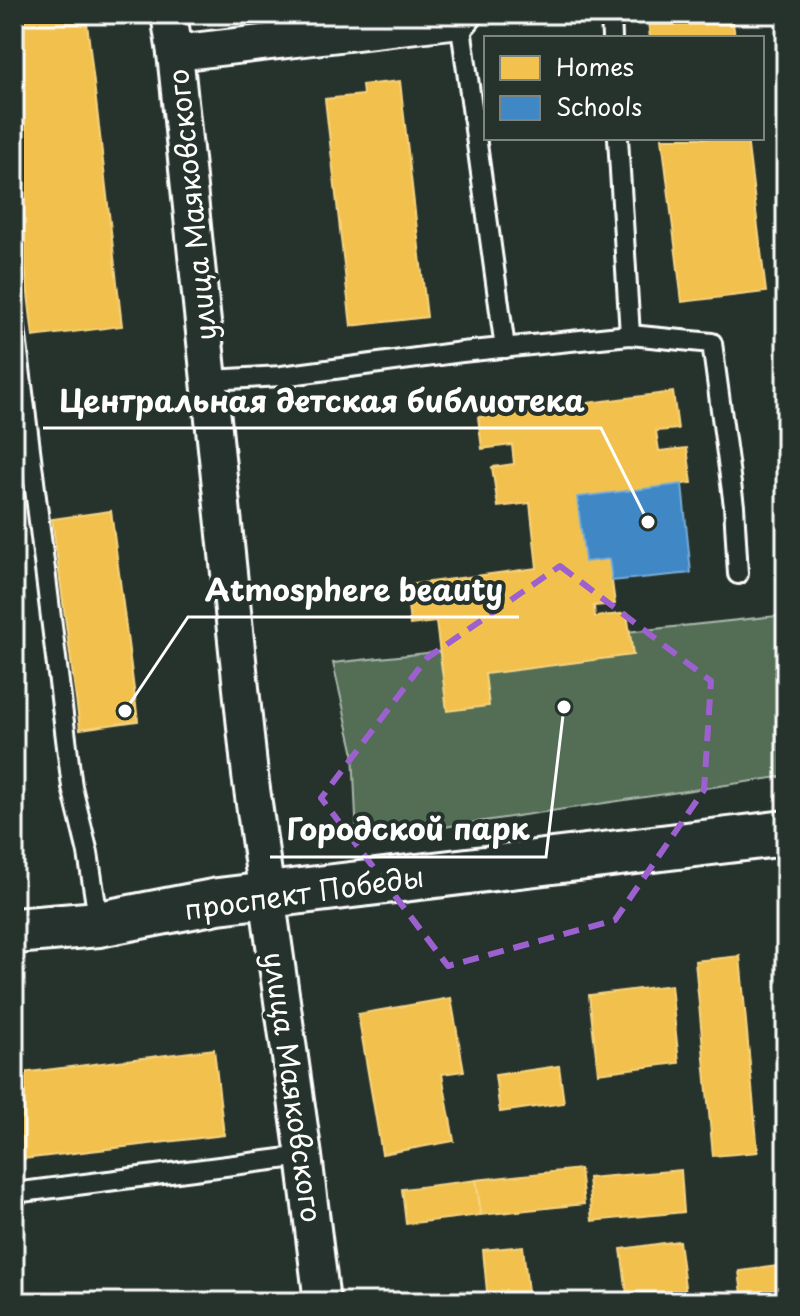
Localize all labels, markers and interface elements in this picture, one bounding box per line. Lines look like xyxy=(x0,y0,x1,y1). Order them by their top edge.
legend xyxy=(484,36,764,140)
text: Homes xyxy=(556,48,634,84)
street label: улица Маяковского xyxy=(155,67,227,343)
text: Schools xyxy=(556,88,642,124)
callout: Центральная детская библиотека xyxy=(43,374,601,428)
text: Центральная детская библиотека xyxy=(59,377,585,422)
callout: Atmosphere beauty xyxy=(188,563,519,617)
text: Atmosphere beauty xyxy=(205,566,503,611)
callout: Городской парк xyxy=(270,803,546,857)
text: Городской парк xyxy=(287,805,530,850)
street label: проспект Победы xyxy=(181,854,427,930)
street label: улица Маяковского xyxy=(254,949,334,1225)

